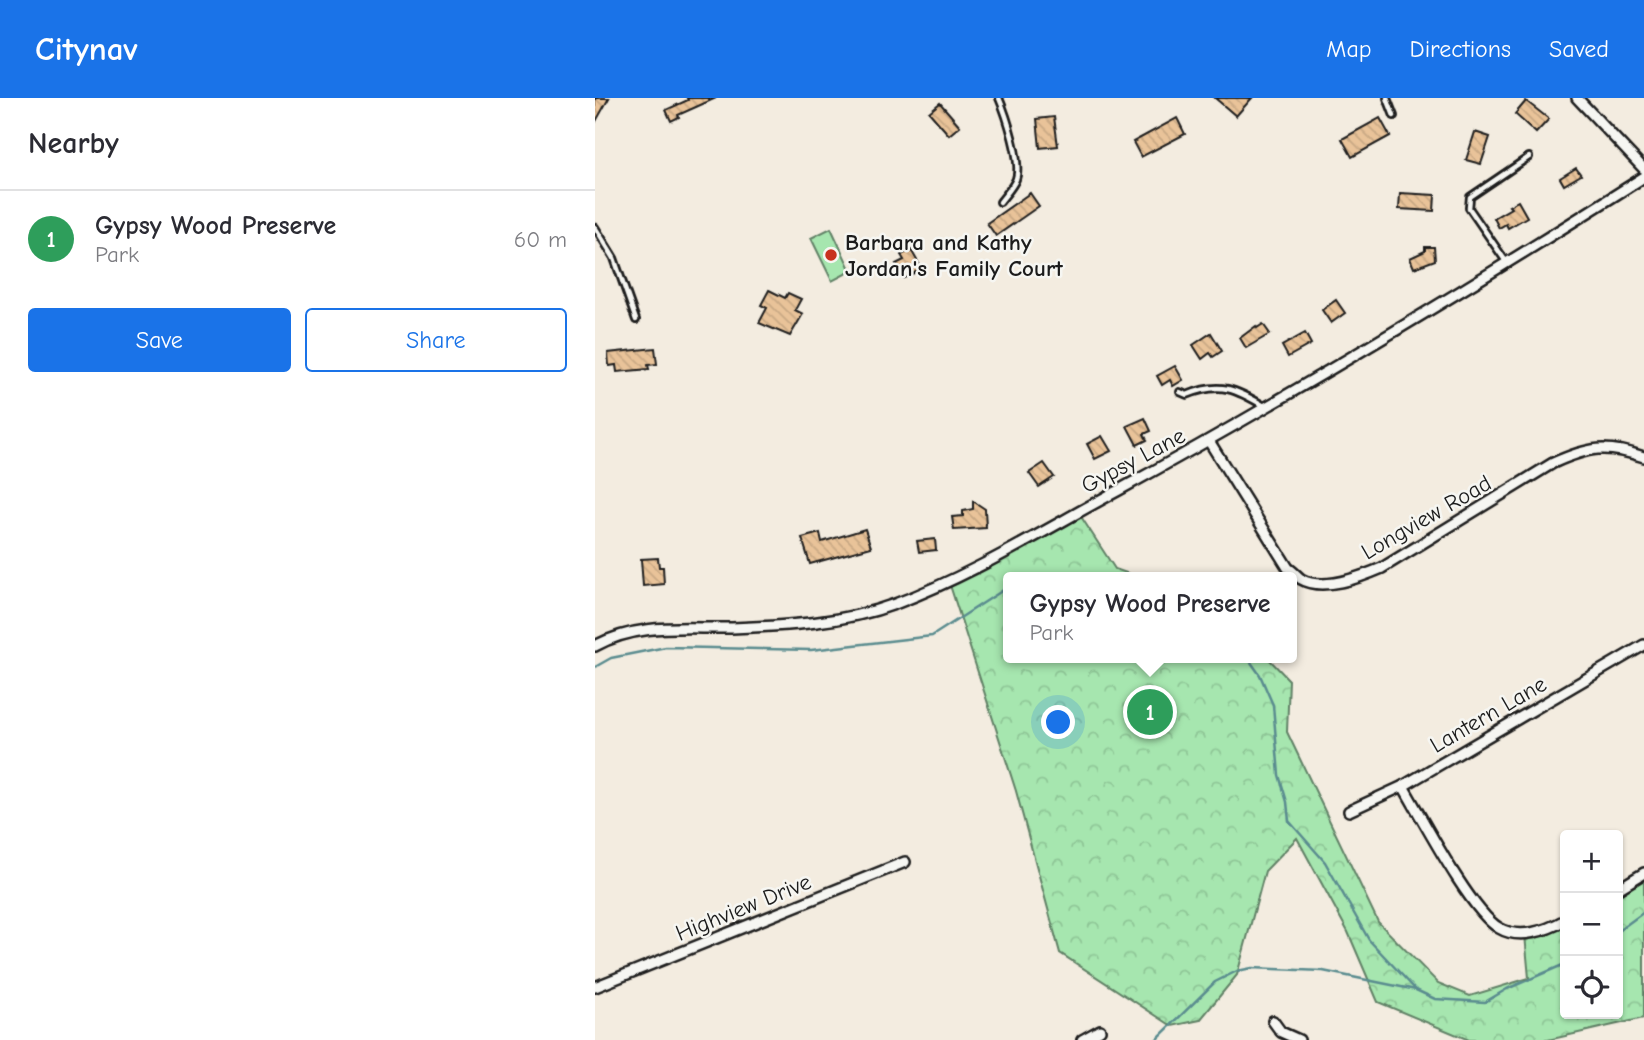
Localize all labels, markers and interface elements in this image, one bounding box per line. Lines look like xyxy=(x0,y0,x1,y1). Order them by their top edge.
text: Citynav xyxy=(35,30,138,68)
text: Map xyxy=(1326,35,1372,63)
text: Directions xyxy=(1410,35,1511,63)
text: Saved xyxy=(1549,35,1609,63)
text: Nearby xyxy=(28,126,119,161)
text: Gypsy Wood Preserve xyxy=(95,211,336,241)
text: 1 xyxy=(46,226,56,253)
text: 60 m xyxy=(514,226,567,253)
place label: Barbara and Kathy Jordan's Family Court xyxy=(845,229,1063,282)
text: Park xyxy=(95,241,139,268)
marker: Barbara and Kathy Jordan's Family Court xyxy=(823,247,839,263)
button: Save xyxy=(28,308,291,372)
button: Share xyxy=(305,308,567,372)
street label: Gypsy Lane xyxy=(1077,422,1190,499)
street label: Longview Road xyxy=(1356,469,1496,566)
popup xyxy=(1003,572,1297,663)
text: Gypsy Wood Preserve xyxy=(1029,589,1271,619)
text: Park xyxy=(1029,619,1073,646)
street label: Lantern Lane xyxy=(1425,670,1551,759)
pin: 1 xyxy=(1127,686,1173,738)
your location xyxy=(1041,705,1075,739)
map controls xyxy=(1560,830,1623,1019)
button: + xyxy=(1560,830,1623,893)
street label: Highview Drive xyxy=(672,868,815,947)
button: − xyxy=(1560,893,1623,956)
button: locate xyxy=(1560,956,1623,1019)

